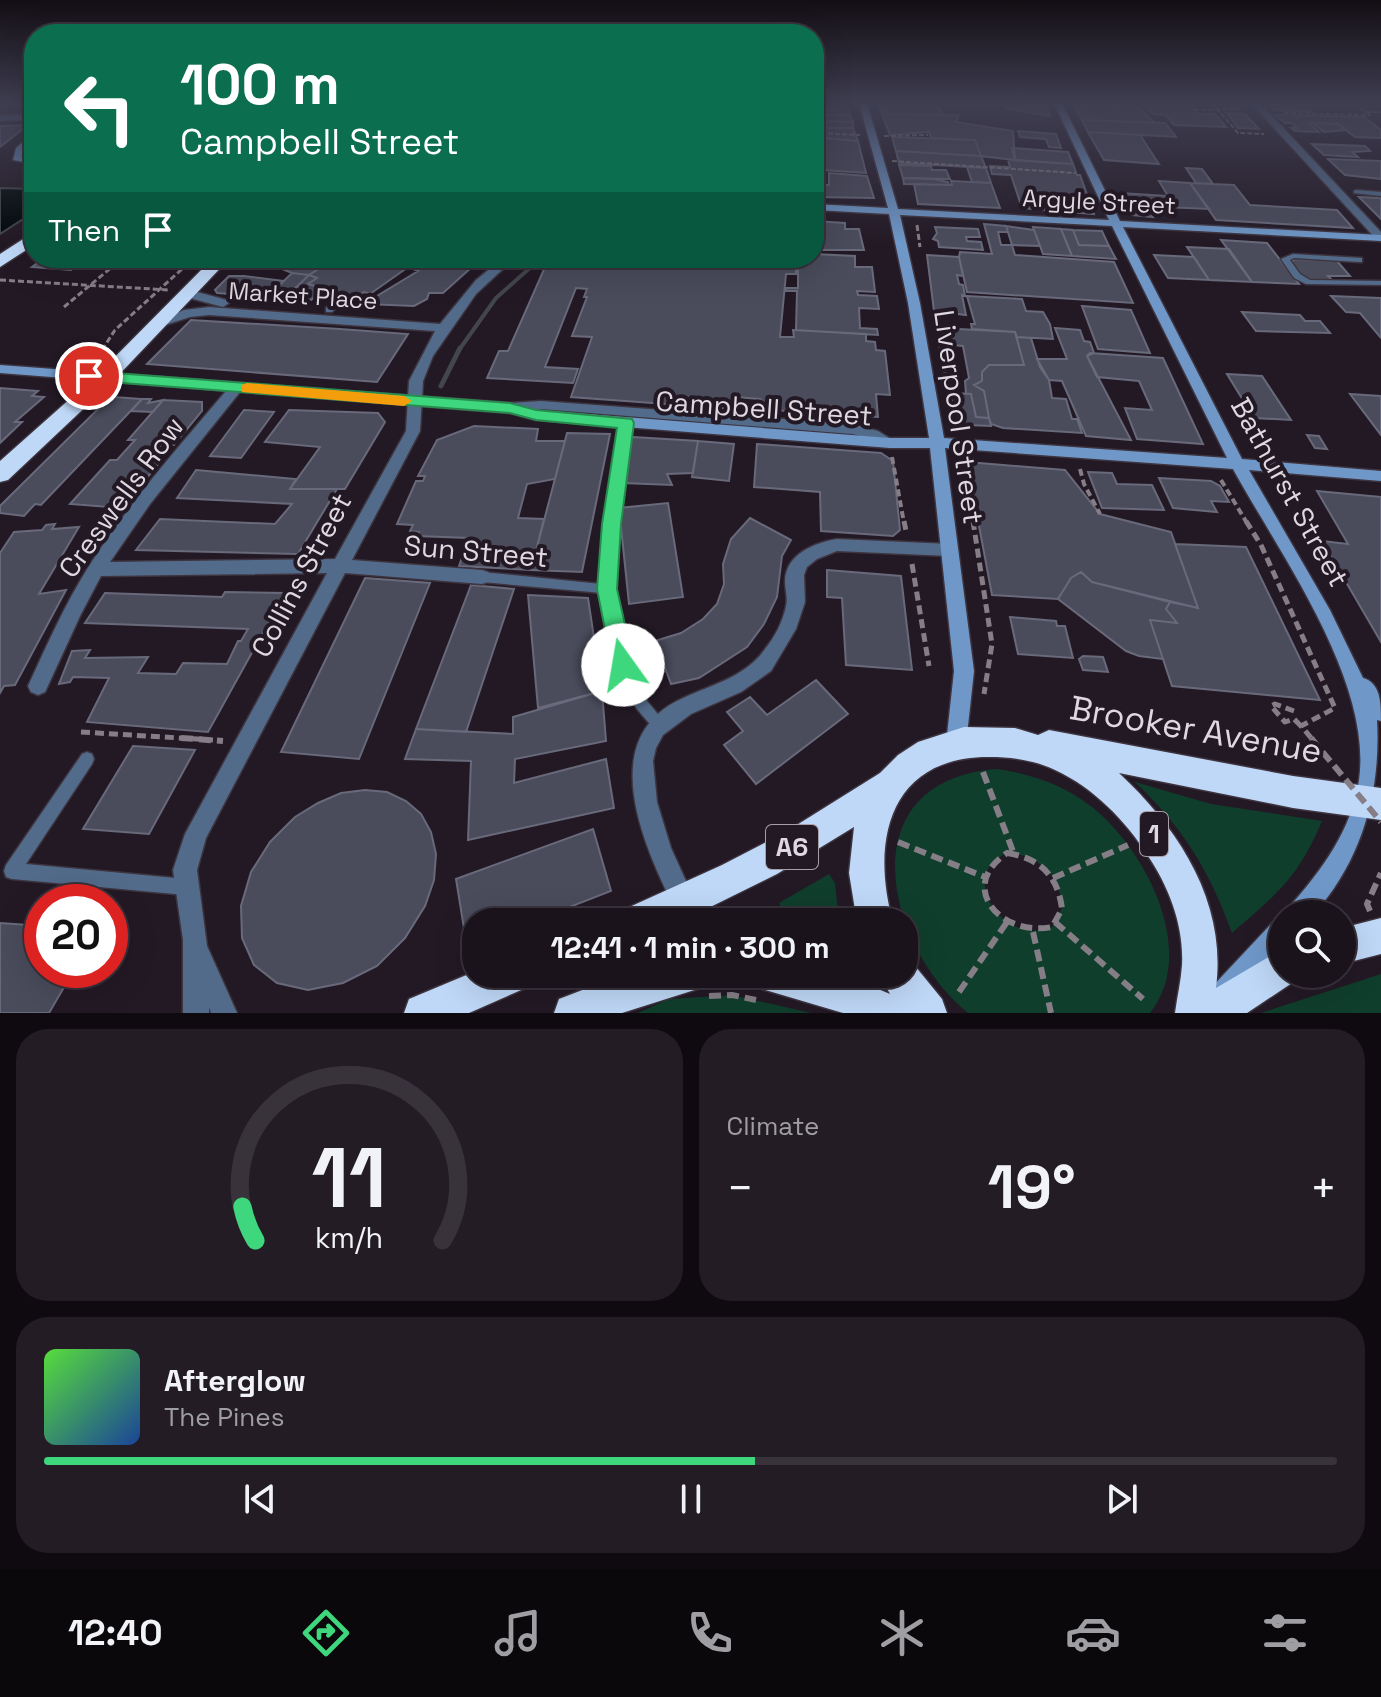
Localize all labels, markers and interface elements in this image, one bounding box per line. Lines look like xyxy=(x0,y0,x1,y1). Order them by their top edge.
text: 100 m xyxy=(180,49,340,120)
icon: left xyxy=(48,56,152,160)
text: Campbell Street xyxy=(180,119,459,165)
street label: Argyle Street xyxy=(1022,182,1176,221)
icon: arrive xyxy=(136,208,180,252)
text: Then xyxy=(48,211,120,250)
street label: Market Place xyxy=(228,275,379,316)
street label: Liverpool Street xyxy=(926,308,992,526)
pin xyxy=(55,342,123,410)
icon: arrive xyxy=(67,354,111,398)
street label: Campbell Street xyxy=(654,382,874,434)
street label: Bathurst Street xyxy=(1223,391,1357,593)
street label: Creswells Row xyxy=(50,409,192,585)
street label: Collins Street xyxy=(243,487,359,663)
street label: Sun Street xyxy=(403,527,549,575)
position arrow xyxy=(581,623,665,707)
street label: Brooker Avenue xyxy=(1066,686,1325,773)
road number: 1 xyxy=(1140,812,1168,856)
road number: A6 xyxy=(766,825,818,869)
speed limit sign: 20 xyxy=(24,884,128,988)
map controls xyxy=(1268,900,1356,988)
button: search xyxy=(1268,900,1356,988)
text: 12:41 · 1 min · 300 m xyxy=(551,928,830,967)
text: Climate xyxy=(727,1109,819,1143)
text: 11 xyxy=(312,1125,387,1231)
text: 19° xyxy=(988,1149,1076,1226)
text: − xyxy=(727,1160,754,1216)
text: + xyxy=(1310,1160,1337,1216)
text: km/h xyxy=(315,1220,383,1256)
text: Afterglow xyxy=(164,1361,306,1400)
text: The Pines xyxy=(164,1400,284,1434)
icon: previous xyxy=(238,1477,282,1521)
icon: pause xyxy=(669,1477,713,1521)
icon: next xyxy=(1100,1477,1144,1521)
icon: directions xyxy=(298,1605,354,1661)
icon: music xyxy=(490,1605,546,1661)
icon: phone xyxy=(682,1605,738,1661)
icon: climate xyxy=(874,1605,930,1661)
icon: car xyxy=(1065,1605,1121,1661)
icon: filters xyxy=(1257,1605,1313,1661)
text: 12:40 xyxy=(68,1610,162,1656)

